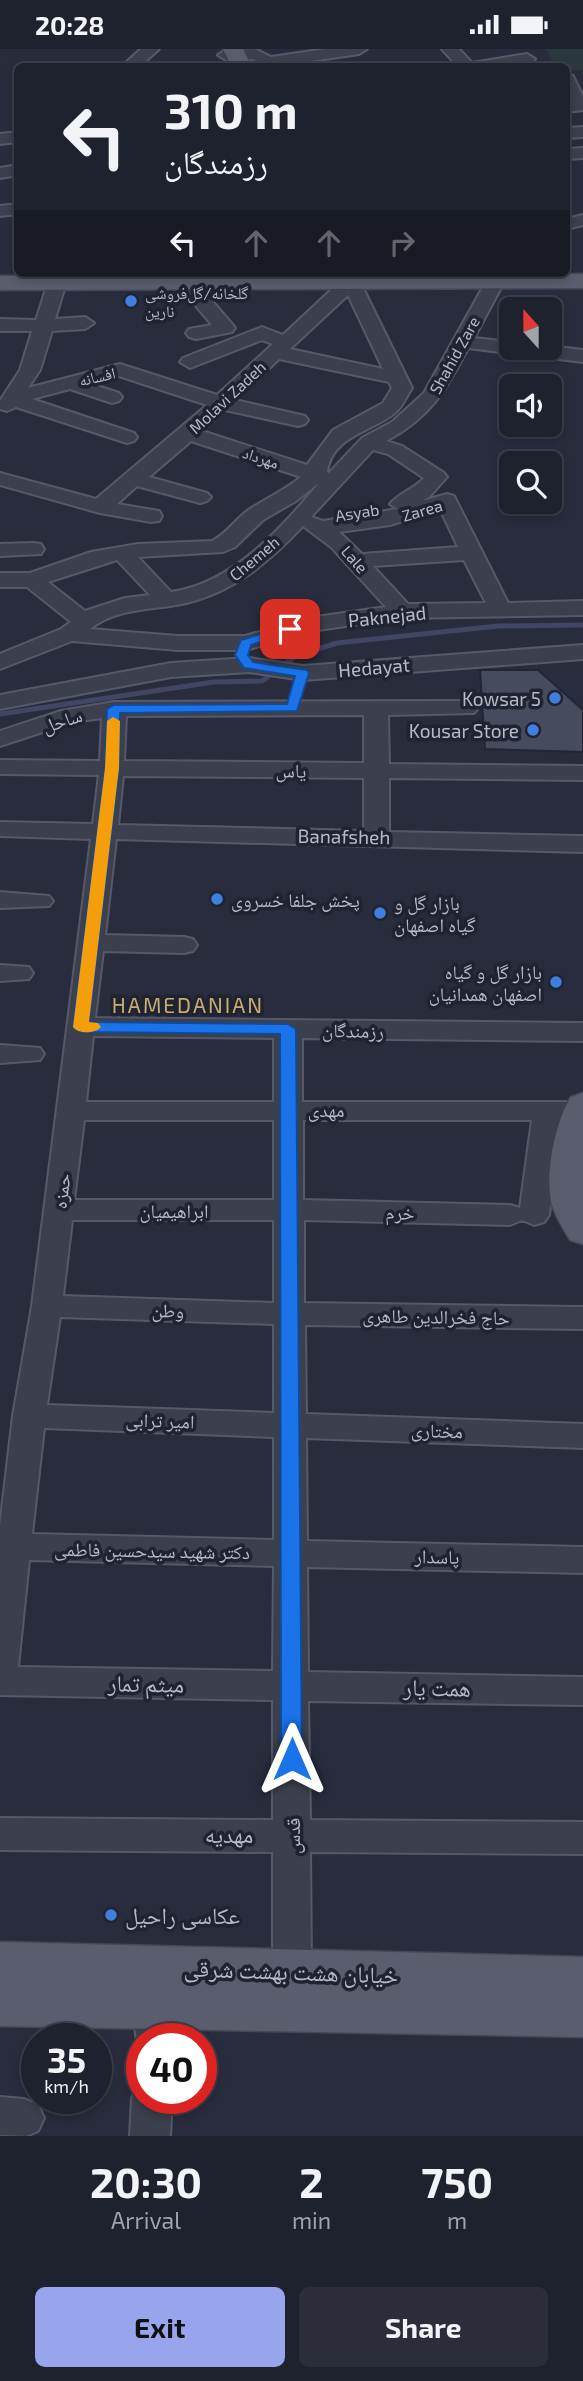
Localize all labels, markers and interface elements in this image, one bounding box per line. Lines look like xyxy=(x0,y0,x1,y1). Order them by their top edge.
text: 20:28 xyxy=(35,9,105,40)
text: 310 m xyxy=(164,80,298,139)
icon: left xyxy=(49,91,140,182)
text: رزمندگان xyxy=(164,142,268,180)
icon: left xyxy=(164,224,202,262)
icon: ahead xyxy=(237,224,275,262)
icon: ahead xyxy=(310,224,348,262)
icon: right xyxy=(383,224,421,262)
place label: گلخانه/گل‌فروشی نارین xyxy=(145,283,249,322)
marker: گلخانه/گل‌فروشی نارین xyxy=(123,293,139,309)
north arrow xyxy=(499,297,562,361)
map controls xyxy=(499,297,562,514)
street label: Shahid Zare xyxy=(425,313,483,397)
street label: Molavi Zadeh xyxy=(185,357,269,437)
street label: افسانه xyxy=(77,363,117,389)
button: sound xyxy=(499,374,562,437)
street label: مهرداد xyxy=(240,442,281,473)
button: search xyxy=(499,451,562,514)
street label: Zarea xyxy=(399,495,445,525)
street label: Asyab xyxy=(334,499,380,525)
street label: Chemeh xyxy=(225,532,283,584)
street label: Lale xyxy=(338,541,372,577)
pin xyxy=(260,599,320,659)
street label: Paknejad xyxy=(347,600,427,632)
icon: arrive xyxy=(271,610,309,648)
street label: Hedayat xyxy=(337,652,411,682)
place label: Kowsar 5 xyxy=(462,687,541,710)
marker: Kowsar 5 xyxy=(547,690,563,706)
street label: ساحل xyxy=(39,703,85,738)
place label: Kousar Store xyxy=(409,719,519,742)
marker: Kousar Store xyxy=(525,722,541,738)
street label: یاس xyxy=(275,758,307,783)
street label: Banafsheh xyxy=(297,824,391,848)
place label: پخش جلفا خسروی xyxy=(231,888,360,912)
marker: پخش جلفا خسروی xyxy=(209,891,225,907)
place label: بازار گل و گیاه اصفهان xyxy=(394,891,476,937)
marker: بازار گل و گیاه اصفهان xyxy=(372,905,388,921)
place label: بازار گل و گیاه اصفهان همدانیان xyxy=(429,960,542,1006)
marker: بازار گل و گیاه اصفهان همدانیان xyxy=(548,974,564,990)
district label: HAMEDANIAN xyxy=(112,992,264,1017)
street label: رزمندگان xyxy=(322,1018,384,1043)
street label: مهدی xyxy=(308,1098,344,1122)
street label: حمزه xyxy=(47,1172,76,1210)
street label: ابراهیمیان xyxy=(139,1199,209,1223)
street label: خرم xyxy=(385,1200,415,1227)
street label: وطن xyxy=(151,1298,185,1323)
street label: حاج فخرالدین طاهری xyxy=(362,1303,510,1330)
street label: امیر ترابی xyxy=(125,1407,195,1434)
street label: مختاری xyxy=(411,1418,463,1443)
street label: دکتر شهید سیدحسین فاطمی xyxy=(54,1537,250,1564)
street label: پاسدار xyxy=(413,1544,460,1569)
street label: میثم تمار xyxy=(107,1668,184,1701)
street label: همت یار xyxy=(402,1672,471,1702)
position arrow xyxy=(255,1722,329,1796)
street label: قدس xyxy=(281,1818,305,1854)
street label: مهدیه xyxy=(205,1820,253,1848)
place label: عکاسی راحیل xyxy=(125,1901,240,1930)
marker: عکاسی راحیل xyxy=(103,1907,119,1923)
street label: خیابان هشت بهشت شرقی xyxy=(183,1953,399,1990)
speed limit sign: 40 xyxy=(126,2023,217,2114)
text: 35 xyxy=(47,2038,86,2080)
text: km/h xyxy=(44,2075,89,2097)
text: 20:30 xyxy=(90,2156,202,2206)
text: 2 xyxy=(299,2156,324,2206)
text: 750 xyxy=(421,2156,493,2206)
text: Arrival xyxy=(111,2206,181,2234)
text: min xyxy=(292,2206,331,2234)
text: m xyxy=(447,2206,467,2234)
button: Exit xyxy=(35,2287,285,2367)
button: Share xyxy=(299,2287,548,2367)

